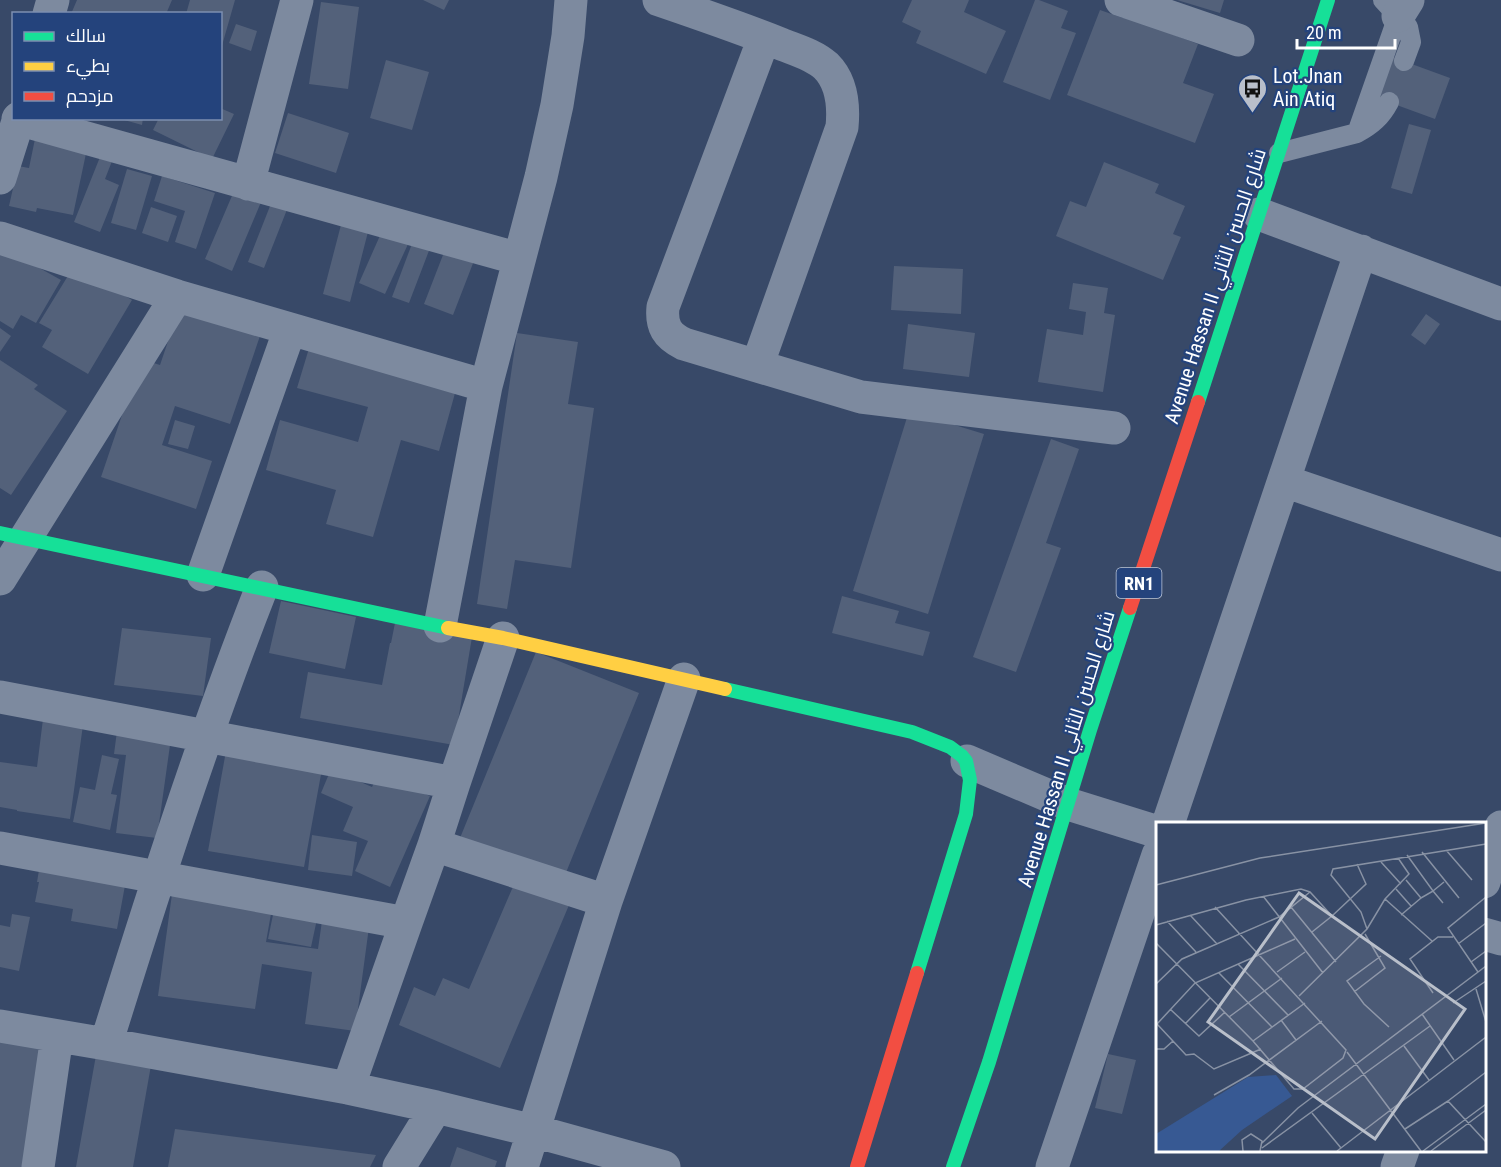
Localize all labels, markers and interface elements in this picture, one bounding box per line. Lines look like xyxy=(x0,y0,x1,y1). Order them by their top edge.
legend xyxy=(12,12,222,120)
scale bar xyxy=(1297,12,1394,50)
text: 20 m xyxy=(1306,22,1341,43)
text: سالك xyxy=(66,25,106,46)
text: بطيء xyxy=(66,55,110,80)
place label: Lot.Jnan Ain Atiq xyxy=(1273,64,1342,111)
bus stop icon: Lot.Jnan Ain Atiq xyxy=(1236,72,1268,114)
text: مزدحم xyxy=(66,85,114,108)
street label: Avenue Hassan II شارع الحسن الثاني xyxy=(1159,145,1275,428)
road number: RN1 xyxy=(1116,568,1162,598)
street label: Avenue Hassan II شارع الحسن الثاني xyxy=(1012,608,1123,891)
inset map xyxy=(1156,822,1486,1152)

